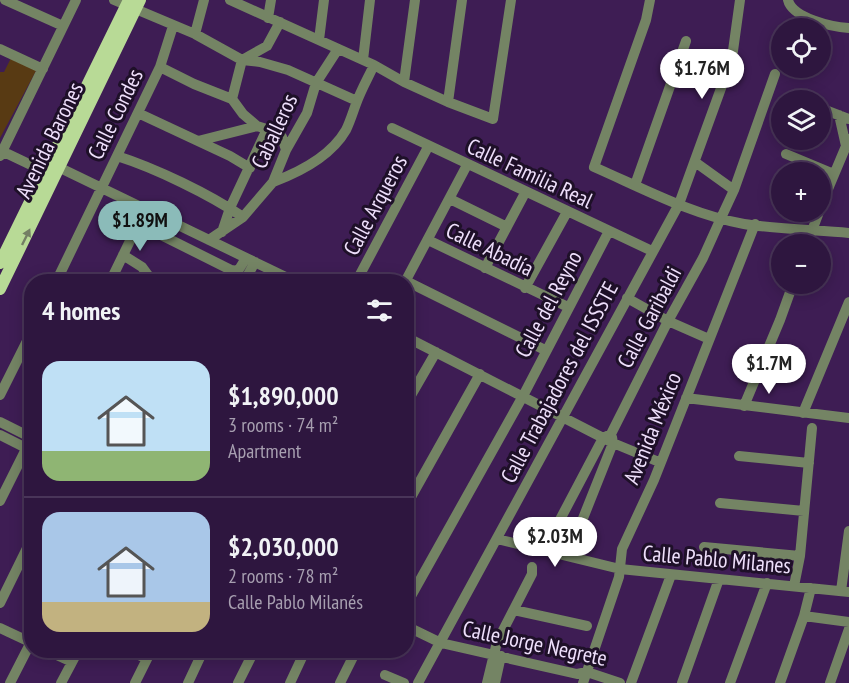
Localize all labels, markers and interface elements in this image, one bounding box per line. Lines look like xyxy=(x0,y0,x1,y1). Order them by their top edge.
map controls xyxy=(771,18,831,294)
button: locate xyxy=(771,18,831,78)
pin: $1.76M xyxy=(653,49,751,100)
text: $1.76M xyxy=(674,55,730,81)
street label: Calle Condes xyxy=(81,64,149,164)
street label: Avenida Barones xyxy=(9,77,89,203)
street label: Caballeros xyxy=(245,89,303,173)
button: layers xyxy=(771,90,831,150)
street label: Calle Familia Real xyxy=(463,132,598,215)
street label: Calle Arqueros xyxy=(337,150,413,260)
button: + xyxy=(771,162,831,222)
pin: $1.89M xyxy=(91,201,189,252)
text: $1.89M xyxy=(112,207,168,233)
street label: Calle Abadía xyxy=(442,216,538,282)
one-way arrow xyxy=(20,228,30,246)
button: − xyxy=(771,234,831,294)
street label: Calle del Reyno xyxy=(508,246,588,362)
street label: Calle Garibaldi xyxy=(611,262,687,372)
street label: Calle Trabajadores del ISSSTE xyxy=(494,277,624,487)
text: 4 homes xyxy=(42,294,120,327)
icon: filters xyxy=(363,294,396,327)
pin: $1.7M xyxy=(727,344,811,395)
text: $1.7M xyxy=(746,350,792,376)
street label: Avenida México xyxy=(617,368,687,488)
text: $1,890,000 xyxy=(228,379,339,412)
icon: home xyxy=(90,385,162,457)
text: 3 rooms · 74 m² xyxy=(228,412,338,438)
text: Apartment xyxy=(228,438,301,464)
pin: $2.03M xyxy=(506,517,604,568)
text: $2.03M xyxy=(527,523,583,549)
text: $2,030,000 xyxy=(228,530,339,563)
icon: home xyxy=(90,536,162,608)
street label: Calle Pablo Milanes xyxy=(642,539,792,579)
text: 2 rooms · 78 m² xyxy=(228,563,338,589)
text: Calle Pablo Milanés xyxy=(228,589,363,615)
street label: Calle Jorge Negrete xyxy=(460,614,610,672)

